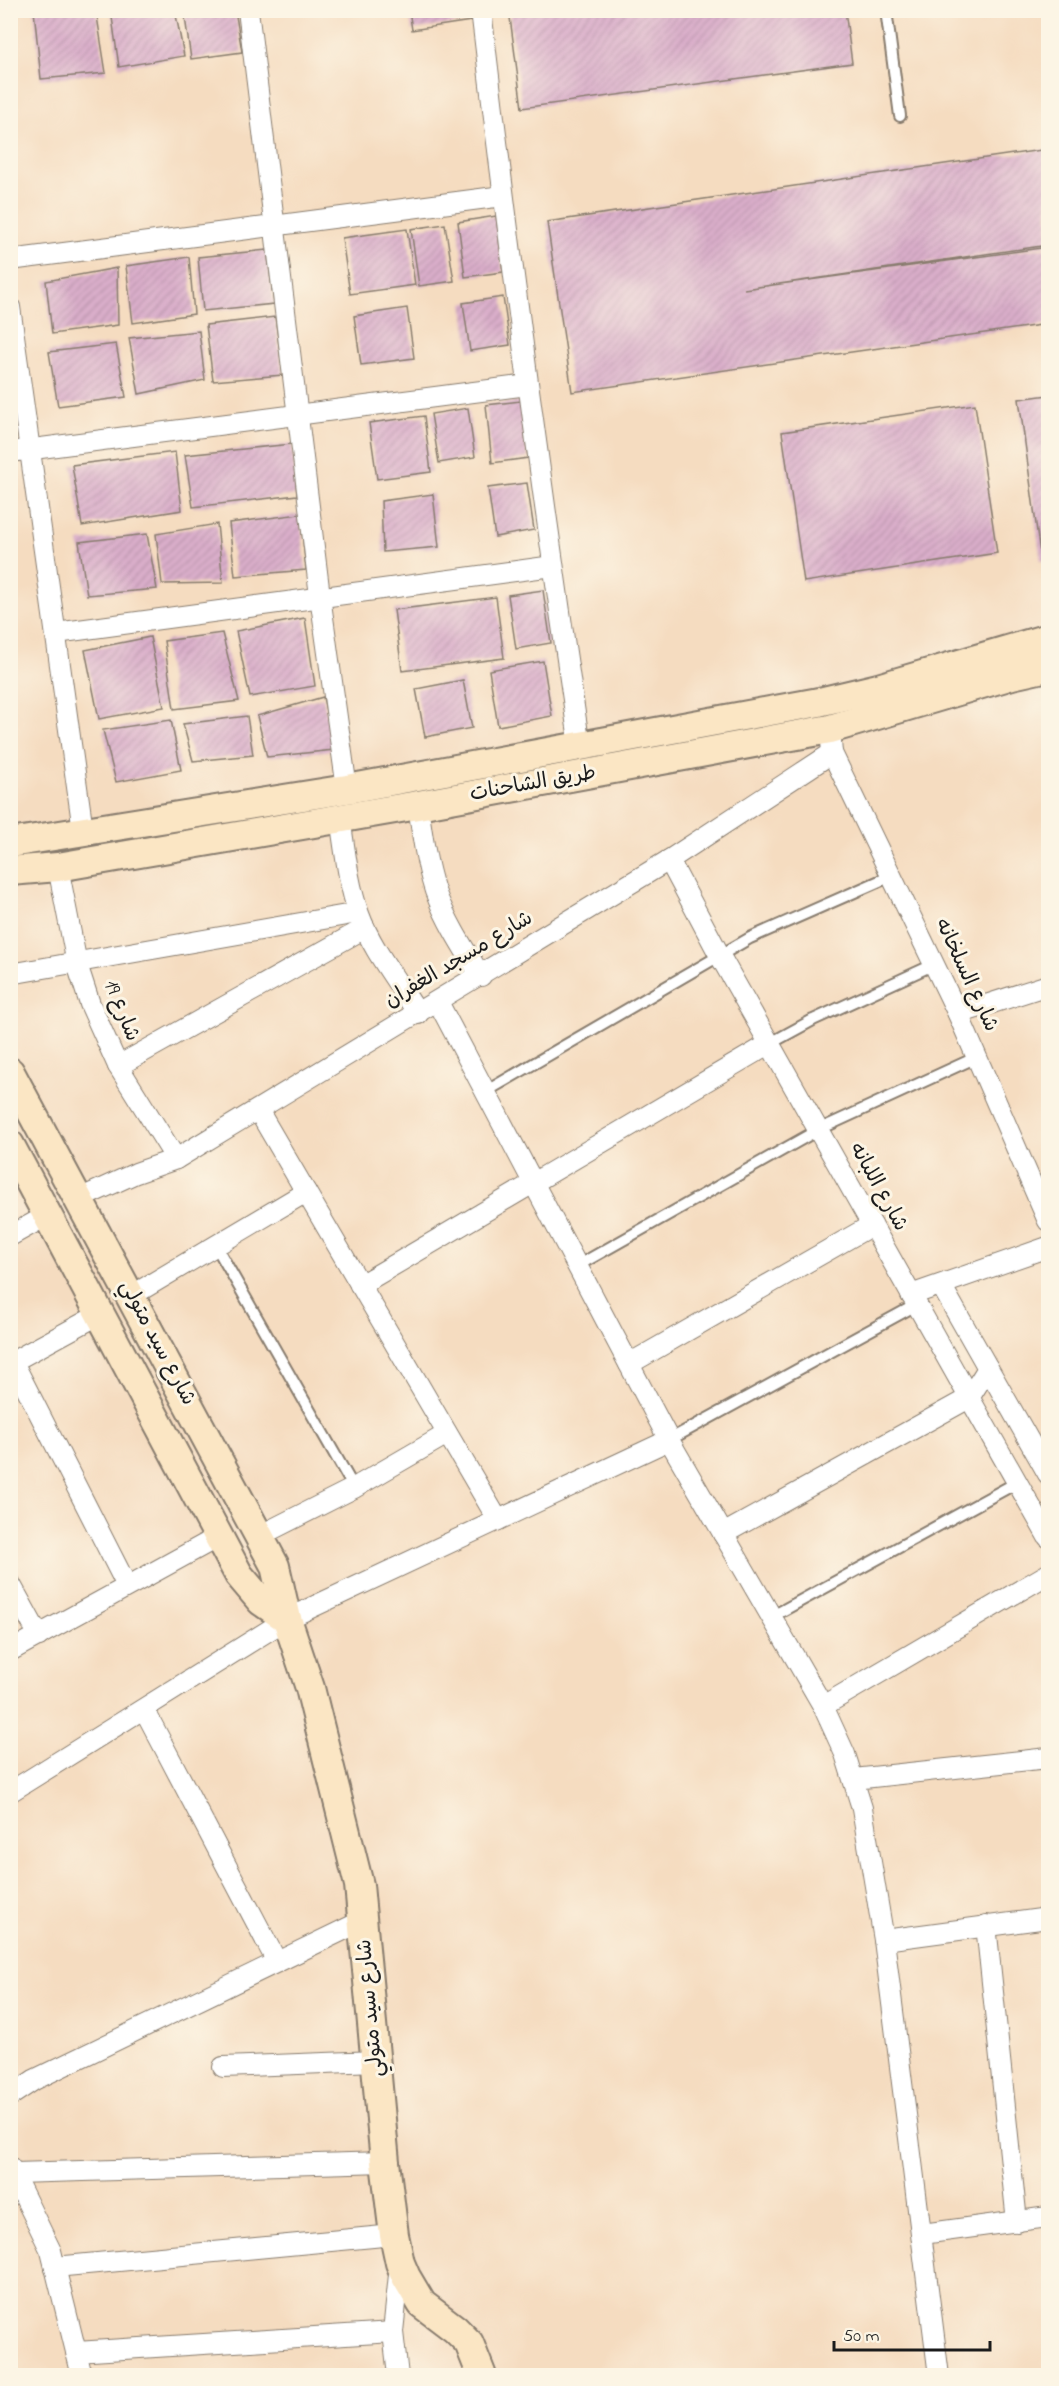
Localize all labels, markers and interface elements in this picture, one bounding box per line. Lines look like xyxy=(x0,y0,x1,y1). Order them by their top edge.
street label: طريق الشاحنات xyxy=(468,758,598,810)
street label: شارع مسجد الغفران xyxy=(379,904,539,1016)
street label: شارع السلخانه xyxy=(926,913,1006,1037)
street label: شارع 19 xyxy=(95,976,147,1046)
street label: شارع اللبانه xyxy=(841,1137,915,1237)
street label: شارع سيد متولي xyxy=(110,1275,203,1412)
street label: شارع سيد متولي xyxy=(350,1938,394,2078)
scale bar xyxy=(834,2314,990,2352)
text: 50 m xyxy=(843,2324,880,2350)

